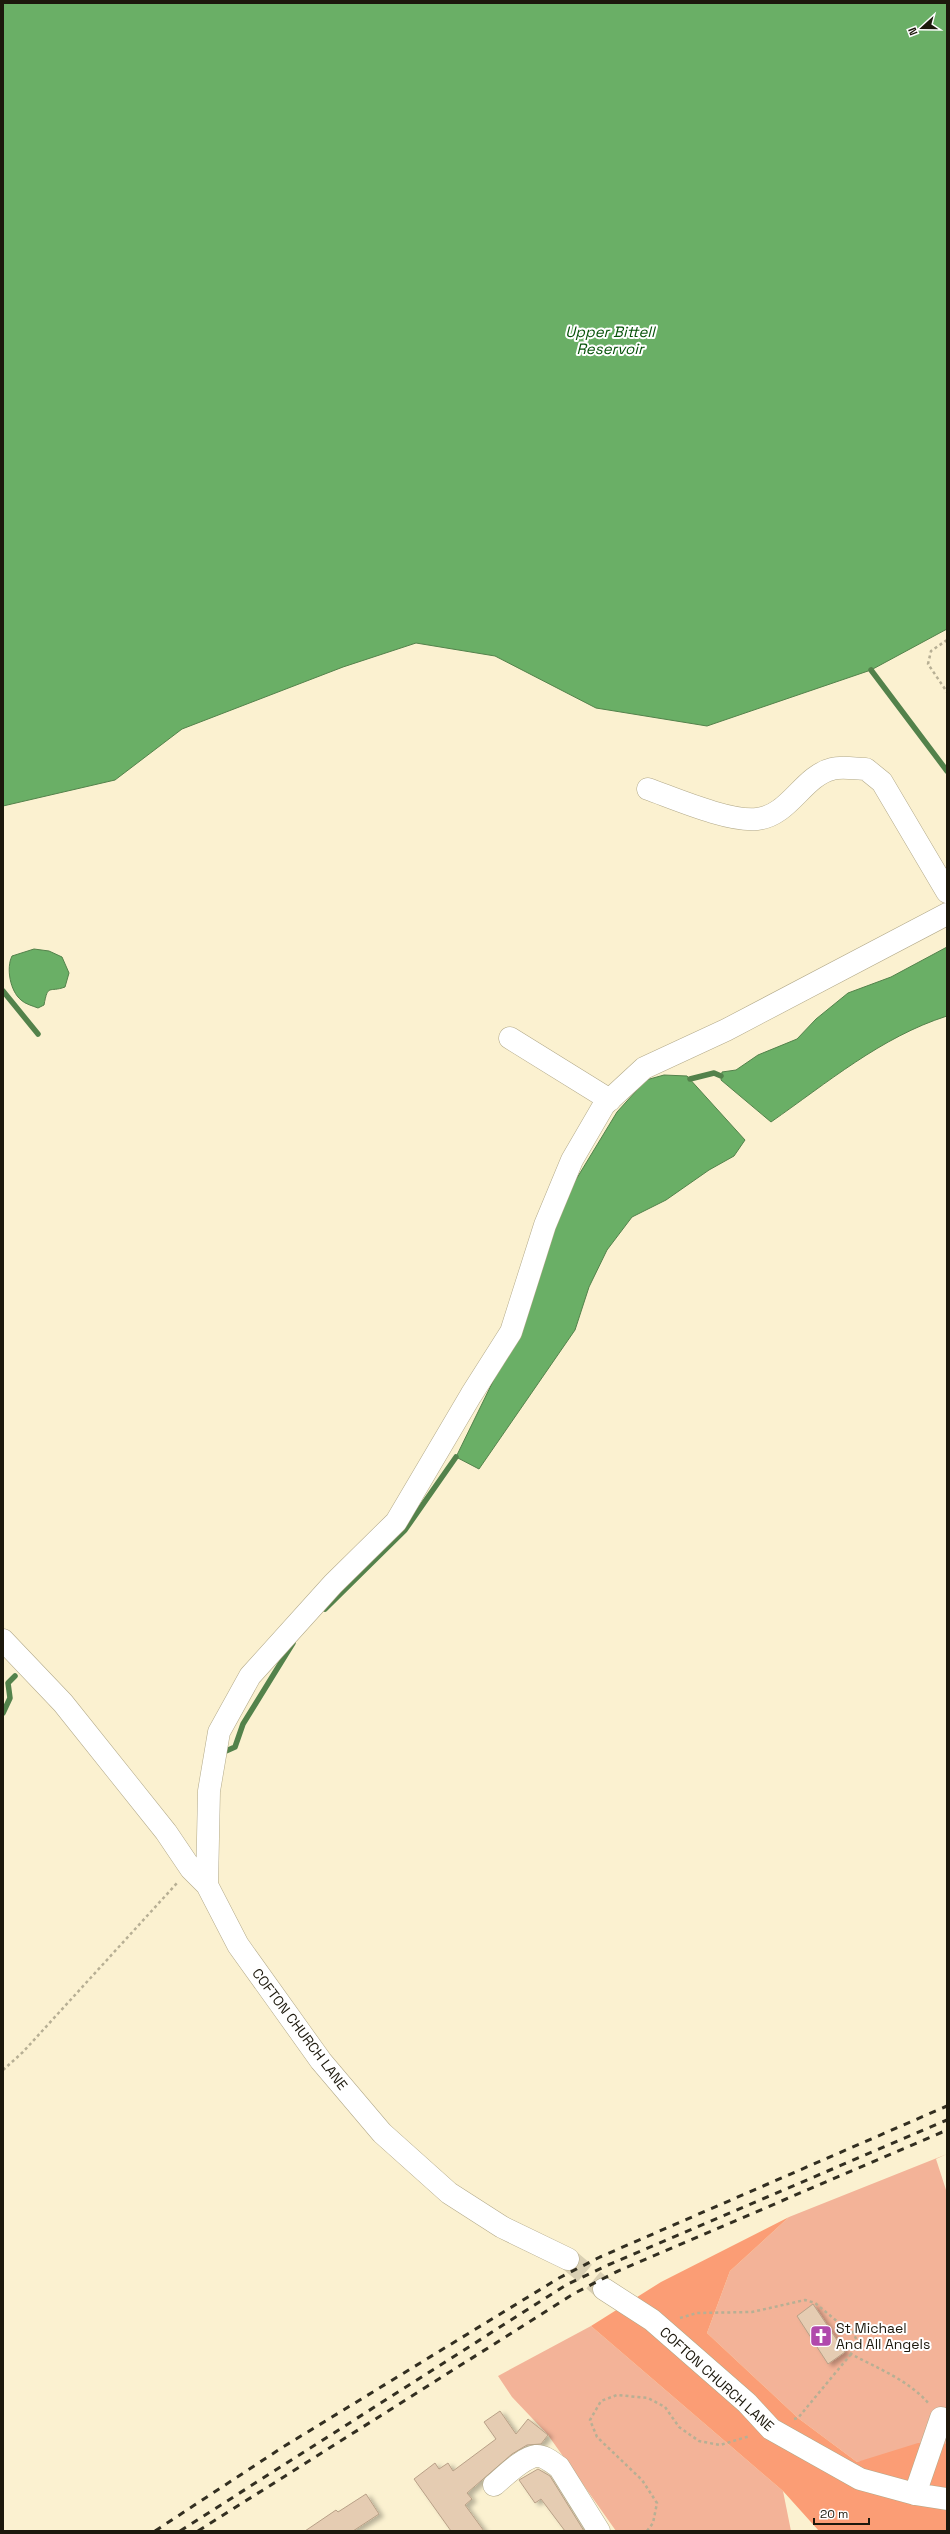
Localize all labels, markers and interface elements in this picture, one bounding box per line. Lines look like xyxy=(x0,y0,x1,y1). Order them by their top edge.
north arrow xyxy=(902,8,942,48)
text: N xyxy=(905,26,921,38)
water label: Upper Bittell Reservoir xyxy=(565,322,657,358)
street label: COFTON CHURCH LANE xyxy=(248,1965,352,2093)
place label: St Michael And All Angels xyxy=(836,2319,930,2353)
street label: COFTON CHURCH LANE xyxy=(656,2323,778,2435)
church icon: St Michael And All Angels xyxy=(808,2323,834,2349)
scale bar xyxy=(814,2500,869,2526)
text: 20 m xyxy=(820,2506,848,2522)

